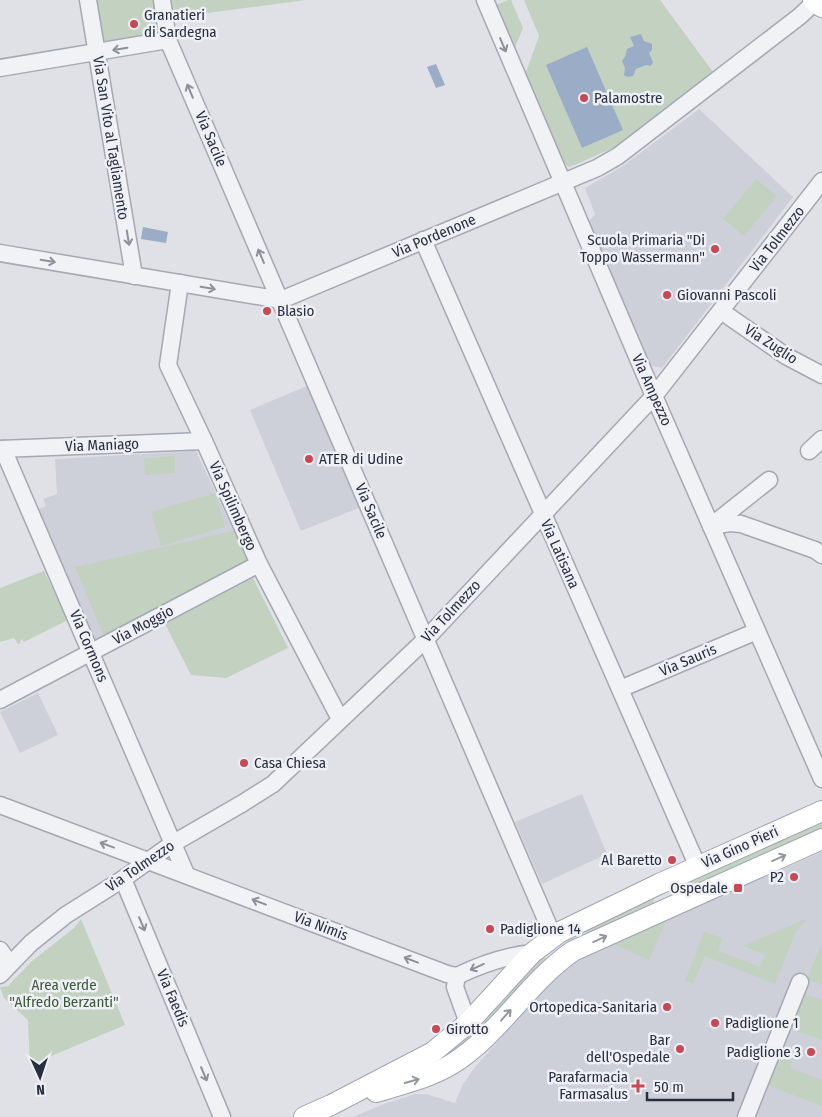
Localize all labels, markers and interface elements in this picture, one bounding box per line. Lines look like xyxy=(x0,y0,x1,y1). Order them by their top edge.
place label: Granatieri di Sardegna xyxy=(144,6,217,41)
marker: Granatieri di Sardegna xyxy=(128,18,140,30)
one-way arrow xyxy=(499,37,509,52)
one-way arrow xyxy=(112,44,128,54)
street label: Via San Vito al Tagliamento xyxy=(89,55,133,221)
one-way arrow xyxy=(184,84,194,99)
place label: Palamostre xyxy=(594,89,662,107)
marker: Palamostre xyxy=(578,92,590,104)
street label: Via Sacile xyxy=(191,109,231,169)
street label: Via Tolmezzo xyxy=(746,202,808,276)
street label: Via Pordenone xyxy=(390,210,478,262)
one-way arrow xyxy=(123,230,133,246)
place label: Scuola Primaria "Di Toppo Wassermann" xyxy=(580,231,705,266)
marker: Scuola Primaria "Di Toppo Wassermann" xyxy=(709,243,721,255)
one-way arrow xyxy=(256,249,266,264)
one-way arrow xyxy=(40,257,56,267)
one-way arrow xyxy=(200,284,216,294)
place label: Giovanni Pascoli xyxy=(677,286,777,304)
marker: Giovanni Pascoli xyxy=(661,289,673,301)
place label: Blasio xyxy=(277,302,315,320)
marker: Blasio xyxy=(261,305,273,317)
street label: Via Zuglio xyxy=(741,320,801,368)
street label: Via Ampezzo xyxy=(628,351,676,429)
street label: Via Maniago xyxy=(65,435,139,455)
place label: ATER di Udine xyxy=(319,450,403,468)
marker: ATER di Udine xyxy=(303,453,315,465)
street label: Via Spilimbergo xyxy=(205,459,261,554)
street label: Via Sacile xyxy=(351,481,391,541)
street label: Via Latisana xyxy=(537,517,583,591)
street label: Via Tolmezzo xyxy=(418,576,485,646)
street label: Via Moggio xyxy=(109,601,177,649)
street label: Via Cormons xyxy=(66,607,112,685)
street label: Via Sauris xyxy=(657,640,719,680)
place label: Casa Chiesa xyxy=(254,754,326,772)
marker: Casa Chiesa xyxy=(238,757,250,769)
street label: Via Gino Pieri xyxy=(699,822,781,872)
street label: Via Tolmezzo xyxy=(102,836,178,895)
one-way arrow xyxy=(100,840,115,849)
place label: Al Baretto xyxy=(601,851,662,869)
one-way arrow xyxy=(771,852,786,862)
marker: Al Baretto xyxy=(666,854,678,866)
place label: P2 xyxy=(770,868,784,886)
marker: P2 xyxy=(788,871,800,883)
place label: Ospedale xyxy=(670,879,728,897)
marker: Ospedale xyxy=(732,882,744,894)
one-way arrow xyxy=(252,897,267,906)
street label: Via Nimis xyxy=(291,907,351,945)
one-way arrow xyxy=(137,916,147,931)
place label: Padiglione 14 xyxy=(500,920,581,938)
marker: Padiglione 14 xyxy=(484,923,496,935)
one-way arrow xyxy=(592,933,607,943)
one-way arrow xyxy=(404,955,419,964)
one-way arrow xyxy=(470,962,485,972)
street label: Via Faedis xyxy=(153,966,193,1030)
park label: Area verde "Alfredo Berzanti" xyxy=(9,976,119,1011)
place label: Ortopedica-Sanitaria xyxy=(529,998,657,1016)
marker: Ortopedica-Sanitaria xyxy=(661,1001,673,1013)
one-way arrow xyxy=(500,1008,512,1021)
place label: Padiglione 1 xyxy=(725,1014,799,1032)
marker: Padiglione 1 xyxy=(709,1017,721,1029)
place label: Girotto xyxy=(446,1020,489,1038)
marker: Girotto xyxy=(430,1023,442,1035)
place label: Bar dell'Ospedale xyxy=(586,1031,671,1066)
marker: Bar dell'Ospedale xyxy=(674,1043,686,1055)
place label: Padiglione 3 xyxy=(726,1043,801,1061)
marker: Padiglione 3 xyxy=(805,1046,817,1058)
north arrow xyxy=(15,1052,65,1102)
one-way arrow xyxy=(200,1066,210,1081)
place label: Parafarmacia Farmasalus xyxy=(548,1068,628,1103)
scale bar xyxy=(647,1070,733,1102)
one-way arrow xyxy=(403,1076,419,1086)
text: 50 m xyxy=(654,1078,684,1096)
marker: Parafarmacia Farmasalus xyxy=(632,1080,644,1092)
text: N xyxy=(36,1081,45,1098)

